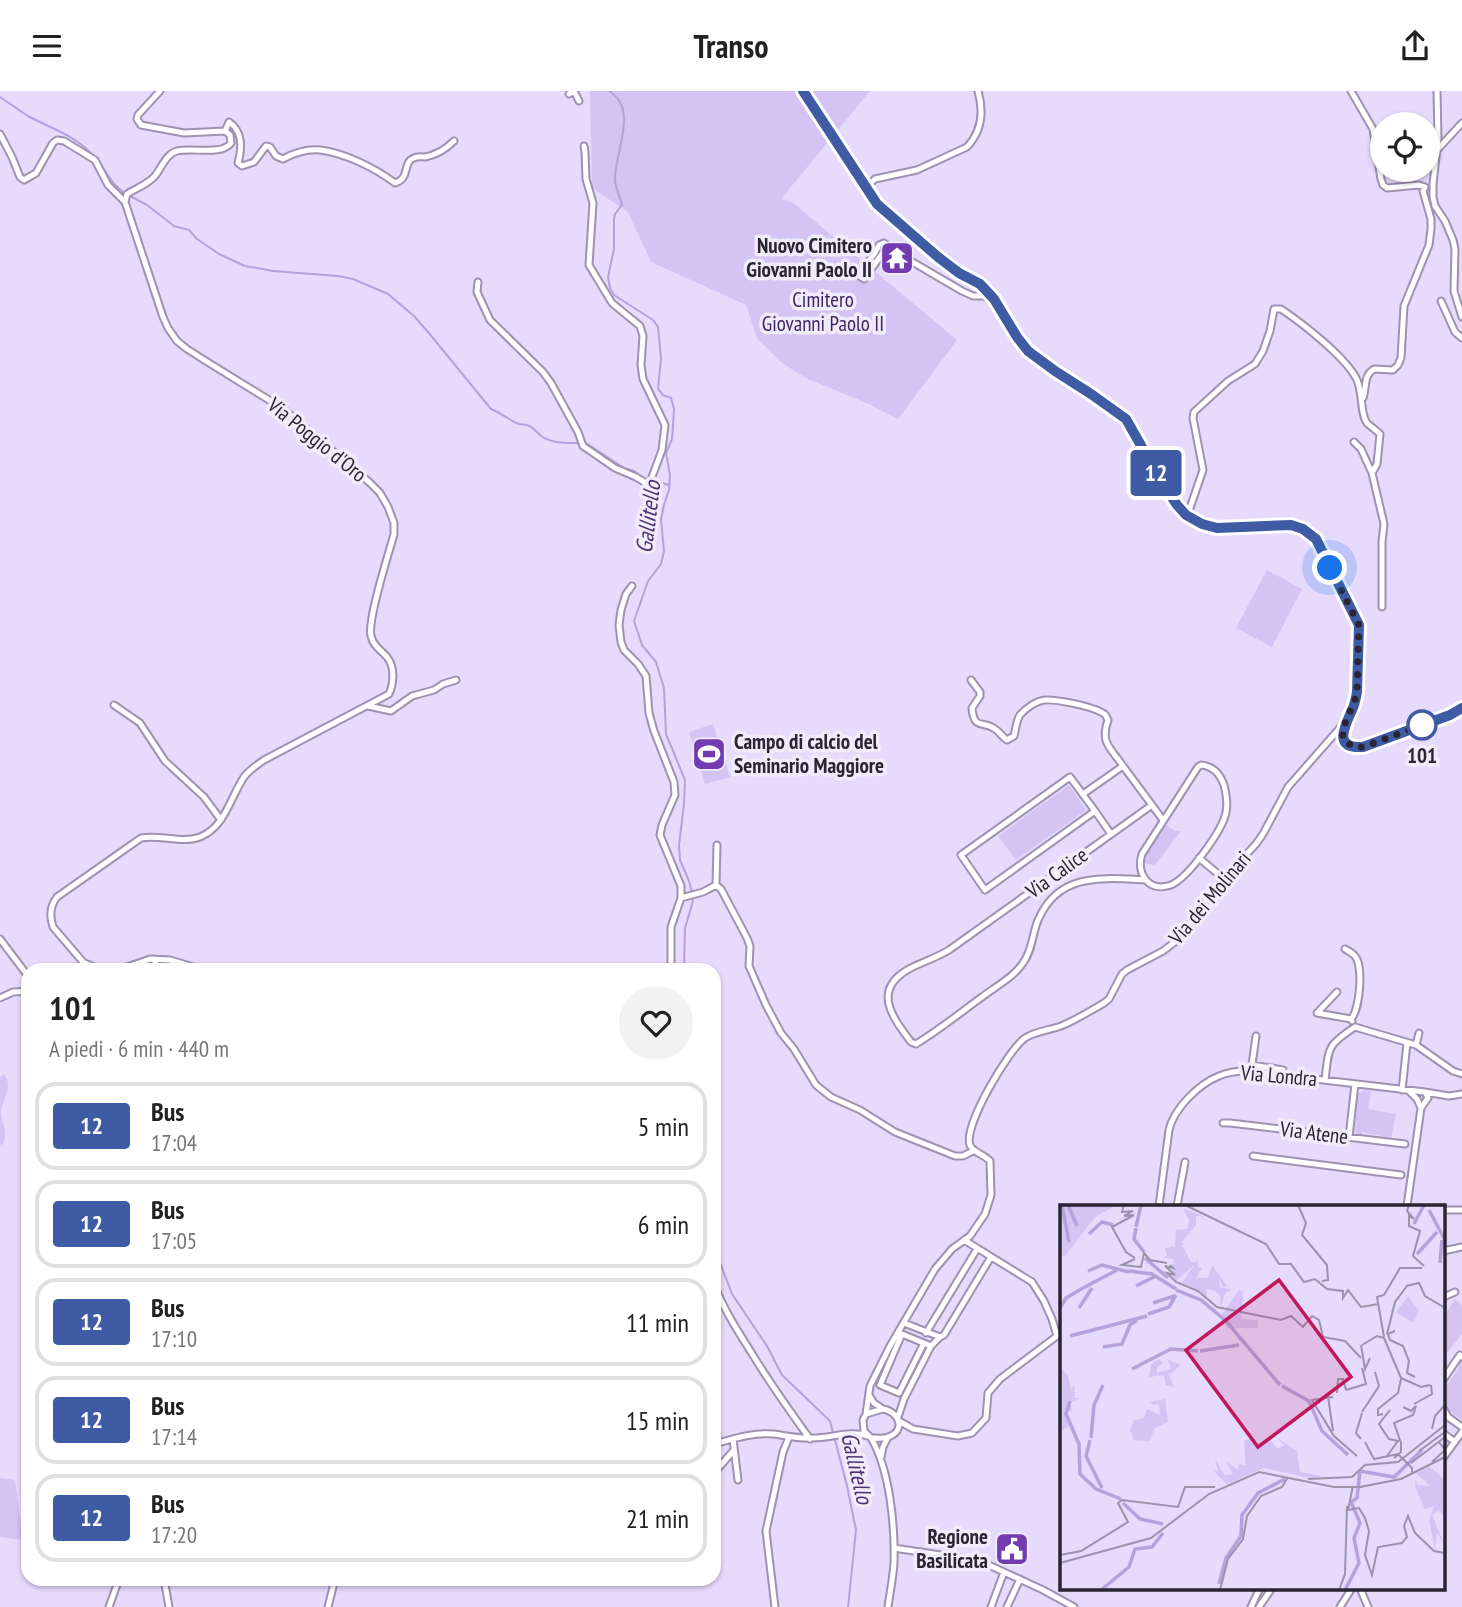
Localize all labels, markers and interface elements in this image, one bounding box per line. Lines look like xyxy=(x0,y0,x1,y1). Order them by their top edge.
text: Transo xyxy=(694,25,768,67)
icon: menu xyxy=(28,27,66,65)
icon: share xyxy=(1396,27,1434,65)
map controls xyxy=(1370,112,1440,182)
button: locate xyxy=(1370,112,1440,182)
place label: Nuovo Cimitero Giovanni Paolo II xyxy=(746,232,872,283)
temple icon: Nuovo Cimitero Giovanni Paolo II xyxy=(878,239,916,277)
park label: Cimitero Giovanni Paolo II xyxy=(762,286,884,337)
street label: Via Poggio d'Oro xyxy=(261,391,372,488)
line badge: 12 xyxy=(1124,450,1188,496)
text: 12 xyxy=(1145,457,1167,488)
water label: Gallitello xyxy=(629,477,667,555)
your location xyxy=(1312,550,1347,585)
marker: 101 xyxy=(1407,710,1437,740)
place label: Campo di calcio del Seminario Maggiore xyxy=(734,728,884,779)
sports icon: Campo di calcio del Seminario Maggiore xyxy=(690,735,728,773)
place label: 101 xyxy=(1407,742,1437,769)
street label: Via Calice xyxy=(1020,841,1093,905)
street label: Via dei Molinari xyxy=(1162,845,1257,951)
text: 101 xyxy=(49,986,96,1029)
button: heart xyxy=(619,986,693,1060)
text: A piedi · 6 min · 440 m xyxy=(49,1034,229,1063)
street label: Via Londra xyxy=(1239,1059,1318,1092)
text: Bus xyxy=(151,1095,184,1128)
text: 12 xyxy=(80,1110,103,1141)
text: 5 min xyxy=(638,1110,689,1143)
street label: Via Atene xyxy=(1277,1115,1350,1150)
text: 17:04 xyxy=(151,1128,197,1157)
text: Bus xyxy=(151,1193,184,1226)
inset map xyxy=(1060,1205,1444,1589)
text: 12 xyxy=(80,1208,103,1239)
text: 6 min xyxy=(638,1208,689,1241)
text: 17:05 xyxy=(151,1226,197,1255)
text: Bus xyxy=(151,1291,184,1324)
text: 12 xyxy=(80,1306,103,1337)
text: 11 min xyxy=(626,1306,689,1339)
text: 17:10 xyxy=(151,1324,197,1353)
text: Bus xyxy=(151,1389,184,1422)
text: 12 xyxy=(80,1404,103,1435)
text: 15 min xyxy=(626,1404,689,1437)
text: 17:14 xyxy=(151,1422,197,1451)
water label: Gallitello xyxy=(835,1429,880,1508)
text: Bus xyxy=(151,1487,184,1520)
text: 12 xyxy=(80,1502,103,1533)
text: 21 min xyxy=(626,1502,689,1535)
text: 17:20 xyxy=(151,1520,197,1549)
place label: Regione Basilicata xyxy=(916,1523,988,1574)
public building icon: Regione Basilicata xyxy=(993,1530,1031,1568)

